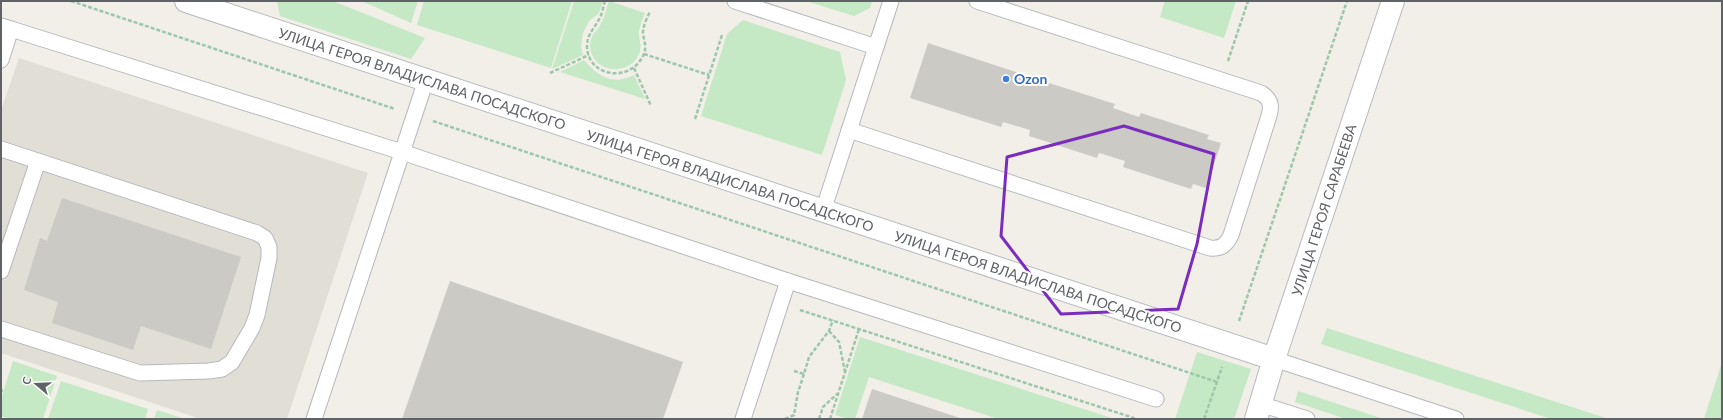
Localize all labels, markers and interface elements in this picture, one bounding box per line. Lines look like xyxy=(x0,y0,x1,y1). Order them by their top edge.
street label: УЛИЦА ГЕРОЯ ВЛАДИСЛАВА ПОСАДСКОГО xyxy=(276,24,568,133)
place label: Ozon xyxy=(1014,70,1048,87)
marker: Ozon xyxy=(1001,74,1011,84)
street label: УЛИЦА ГЕРОЯ САРАБЕЕВА xyxy=(1288,121,1360,298)
street label: УЛИЦА ГЕРОЯ ВЛАДИСЛАВА ПОСАДСКОГО xyxy=(584,126,876,235)
street label: УЛИЦА ГЕРОЯ ВЛАДИСЛАВА ПОСАДСКОГО xyxy=(892,227,1184,336)
north arrow xyxy=(16,364,56,404)
text: С xyxy=(19,374,34,386)

